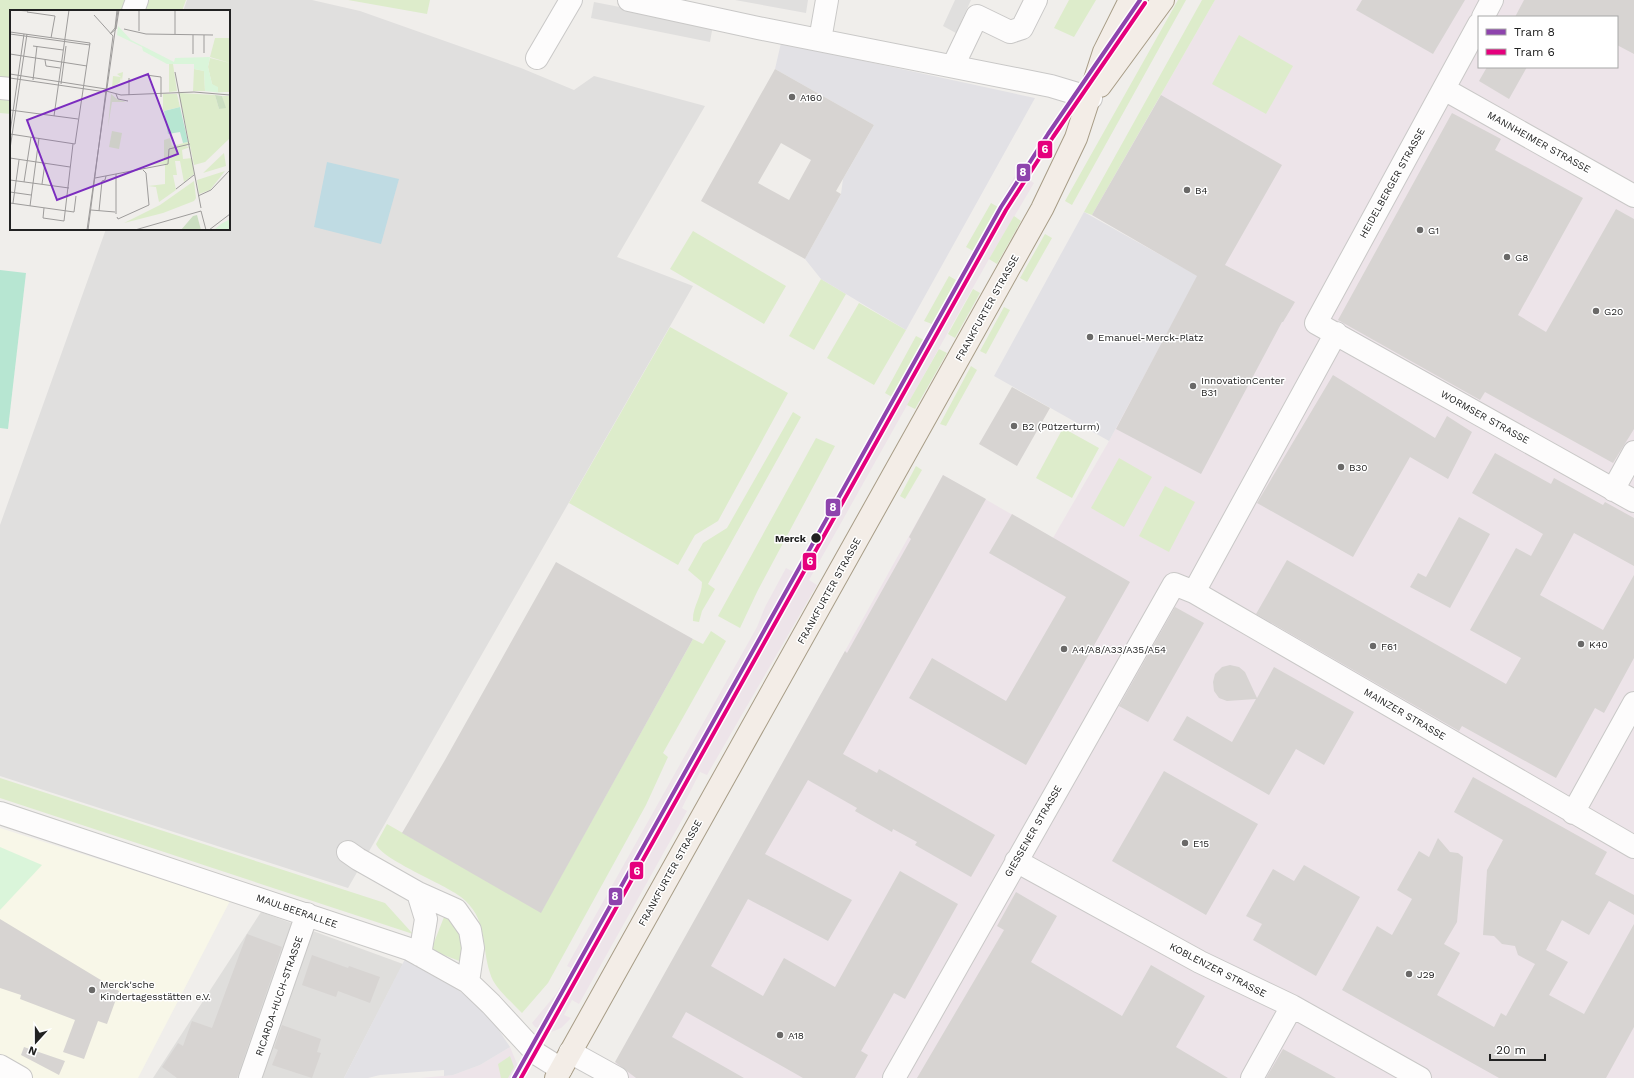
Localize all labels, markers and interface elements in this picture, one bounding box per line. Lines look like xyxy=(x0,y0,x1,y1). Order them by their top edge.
inset map xyxy=(10,10,230,230)
legend xyxy=(1478,16,1618,68)
text: Tram 8 xyxy=(1514,25,1555,39)
text: Tram 6 xyxy=(1514,45,1555,59)
marker: A160 xyxy=(787,92,797,102)
place label: A160 xyxy=(800,92,822,103)
street label: MANNHEIMER STRASSE xyxy=(1486,109,1592,175)
street label: HEIDELBERGER STRASSE xyxy=(1357,126,1427,240)
line badge: 6 xyxy=(1037,140,1053,159)
text: 6 xyxy=(1042,143,1049,156)
line badge: 8 xyxy=(1016,163,1031,182)
text: 8 xyxy=(1020,166,1027,179)
marker: B4 xyxy=(1182,185,1192,195)
place label: B4 xyxy=(1195,185,1208,196)
marker: G1 xyxy=(1415,225,1425,235)
place label: G1 xyxy=(1428,225,1439,236)
marker: G8 xyxy=(1502,252,1512,262)
place label: G8 xyxy=(1515,252,1528,263)
street label: FRANKFURTER STRASSE xyxy=(953,253,1021,363)
marker: G20 xyxy=(1591,306,1601,316)
place label: G20 xyxy=(1604,306,1623,317)
marker: Emanuel-Merck-Platz xyxy=(1085,332,1095,342)
place label: Emanuel-Merck-Platz xyxy=(1098,332,1204,343)
place label: InnovationCenter B31 xyxy=(1201,375,1285,398)
marker: InnovationCenter B31 xyxy=(1188,381,1198,391)
street label: WORMSER STRASSE xyxy=(1439,388,1531,446)
marker: B2 (Pützerturm) xyxy=(1009,421,1019,431)
place label: B2 (Pützerturm) xyxy=(1022,421,1100,432)
marker: B30 xyxy=(1336,462,1346,472)
place label: B30 xyxy=(1349,462,1368,473)
line badge: 8 xyxy=(825,498,841,517)
text: 8 xyxy=(830,501,837,514)
marker: Merck xyxy=(809,531,823,545)
place label: Merck xyxy=(775,533,807,544)
street label: FRANKFURTER STRASSE xyxy=(795,536,863,646)
line badge: 6 xyxy=(802,552,817,571)
text: 6 xyxy=(807,555,814,568)
marker: K40 xyxy=(1576,639,1586,649)
place label: K40 xyxy=(1589,639,1608,650)
marker: F61 xyxy=(1368,641,1378,651)
place label: F61 xyxy=(1381,641,1397,652)
marker: A4/A8/A33/A35/A54 xyxy=(1059,644,1069,654)
place label: A4/A8/A33/A35/A54 xyxy=(1072,644,1166,655)
street label: MAINZER STRASSE xyxy=(1362,686,1448,742)
street label: GIESSENER STRASSE xyxy=(1002,783,1064,879)
street label: FRANKFURTER STRASSE xyxy=(636,818,704,928)
marker: E15 xyxy=(1180,838,1190,848)
place label: E15 xyxy=(1193,838,1209,849)
line badge: 6 xyxy=(629,861,644,880)
text: 6 xyxy=(634,865,641,878)
line badge: 8 xyxy=(608,887,623,906)
text: 8 xyxy=(612,890,619,903)
street label: MAULBEERALLEE xyxy=(255,892,339,930)
street label: RICARDA-HUCH-STRASSE xyxy=(253,935,305,1057)
street label: KOBLENZER STRASSE xyxy=(1168,941,1268,999)
marker: J29 xyxy=(1404,969,1414,979)
place label: J29 xyxy=(1417,969,1435,980)
place label: Merck'sche Kindertagesstätten e.V. xyxy=(100,979,211,1002)
marker: Merck'sche Kindertagesstätten e.V. xyxy=(87,985,97,995)
north arrow xyxy=(16,1022,56,1062)
marker: A18 xyxy=(775,1030,785,1040)
place label: A18 xyxy=(788,1030,804,1041)
scale bar xyxy=(1490,1036,1545,1062)
text: N xyxy=(26,1043,39,1058)
text: 20 m xyxy=(1496,1043,1526,1057)

